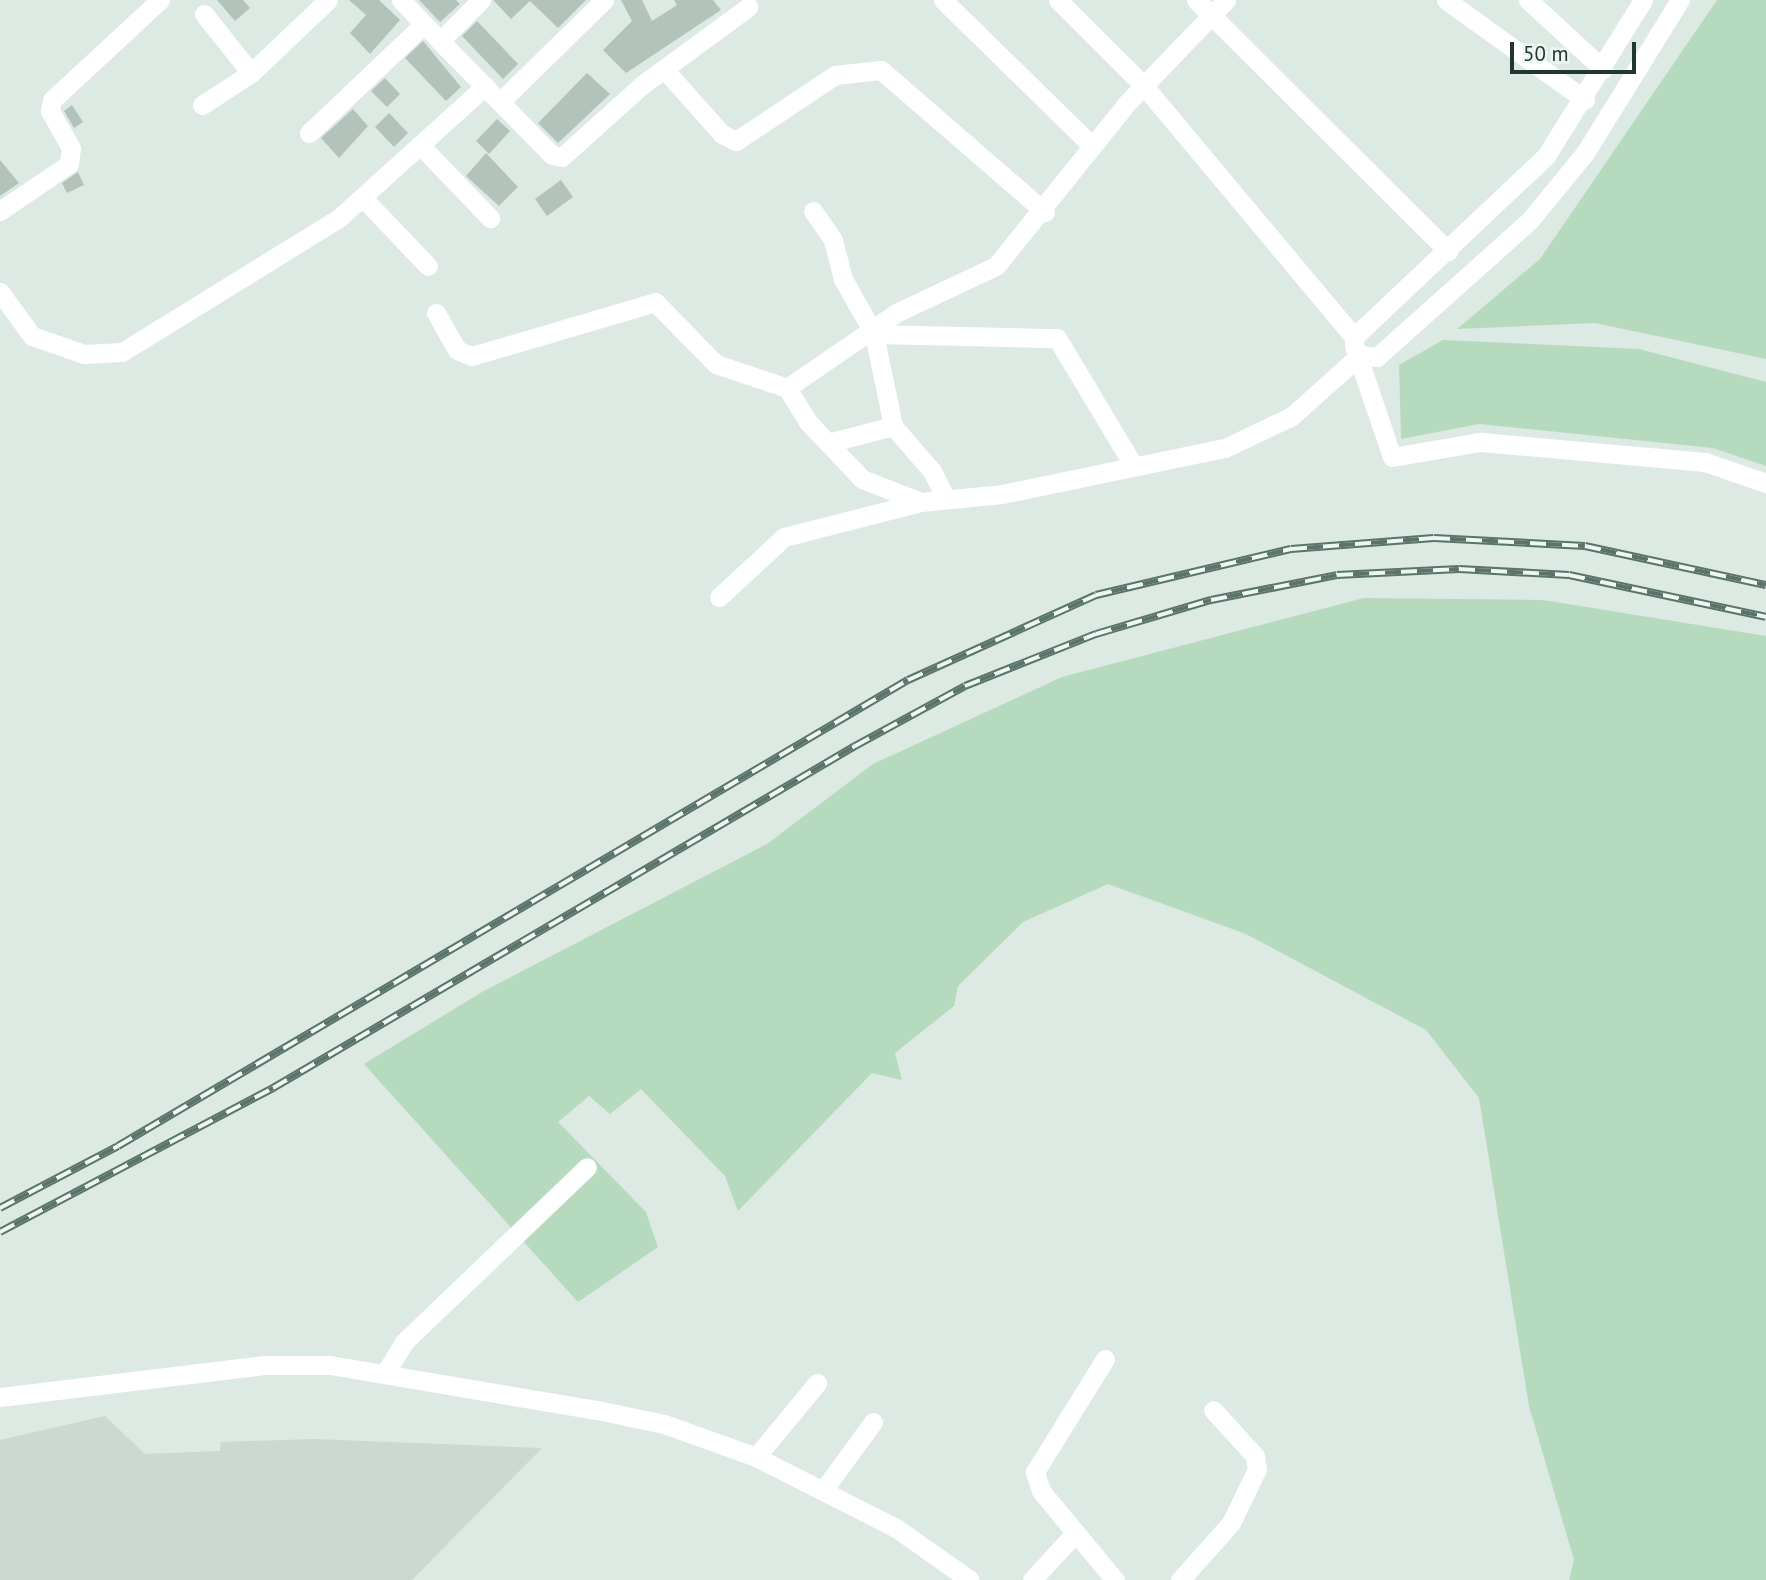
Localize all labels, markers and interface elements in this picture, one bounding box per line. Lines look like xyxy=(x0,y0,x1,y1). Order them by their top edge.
scale bar xyxy=(1514,28,1640,72)
text: 50 m xyxy=(1523,40,1569,67)

